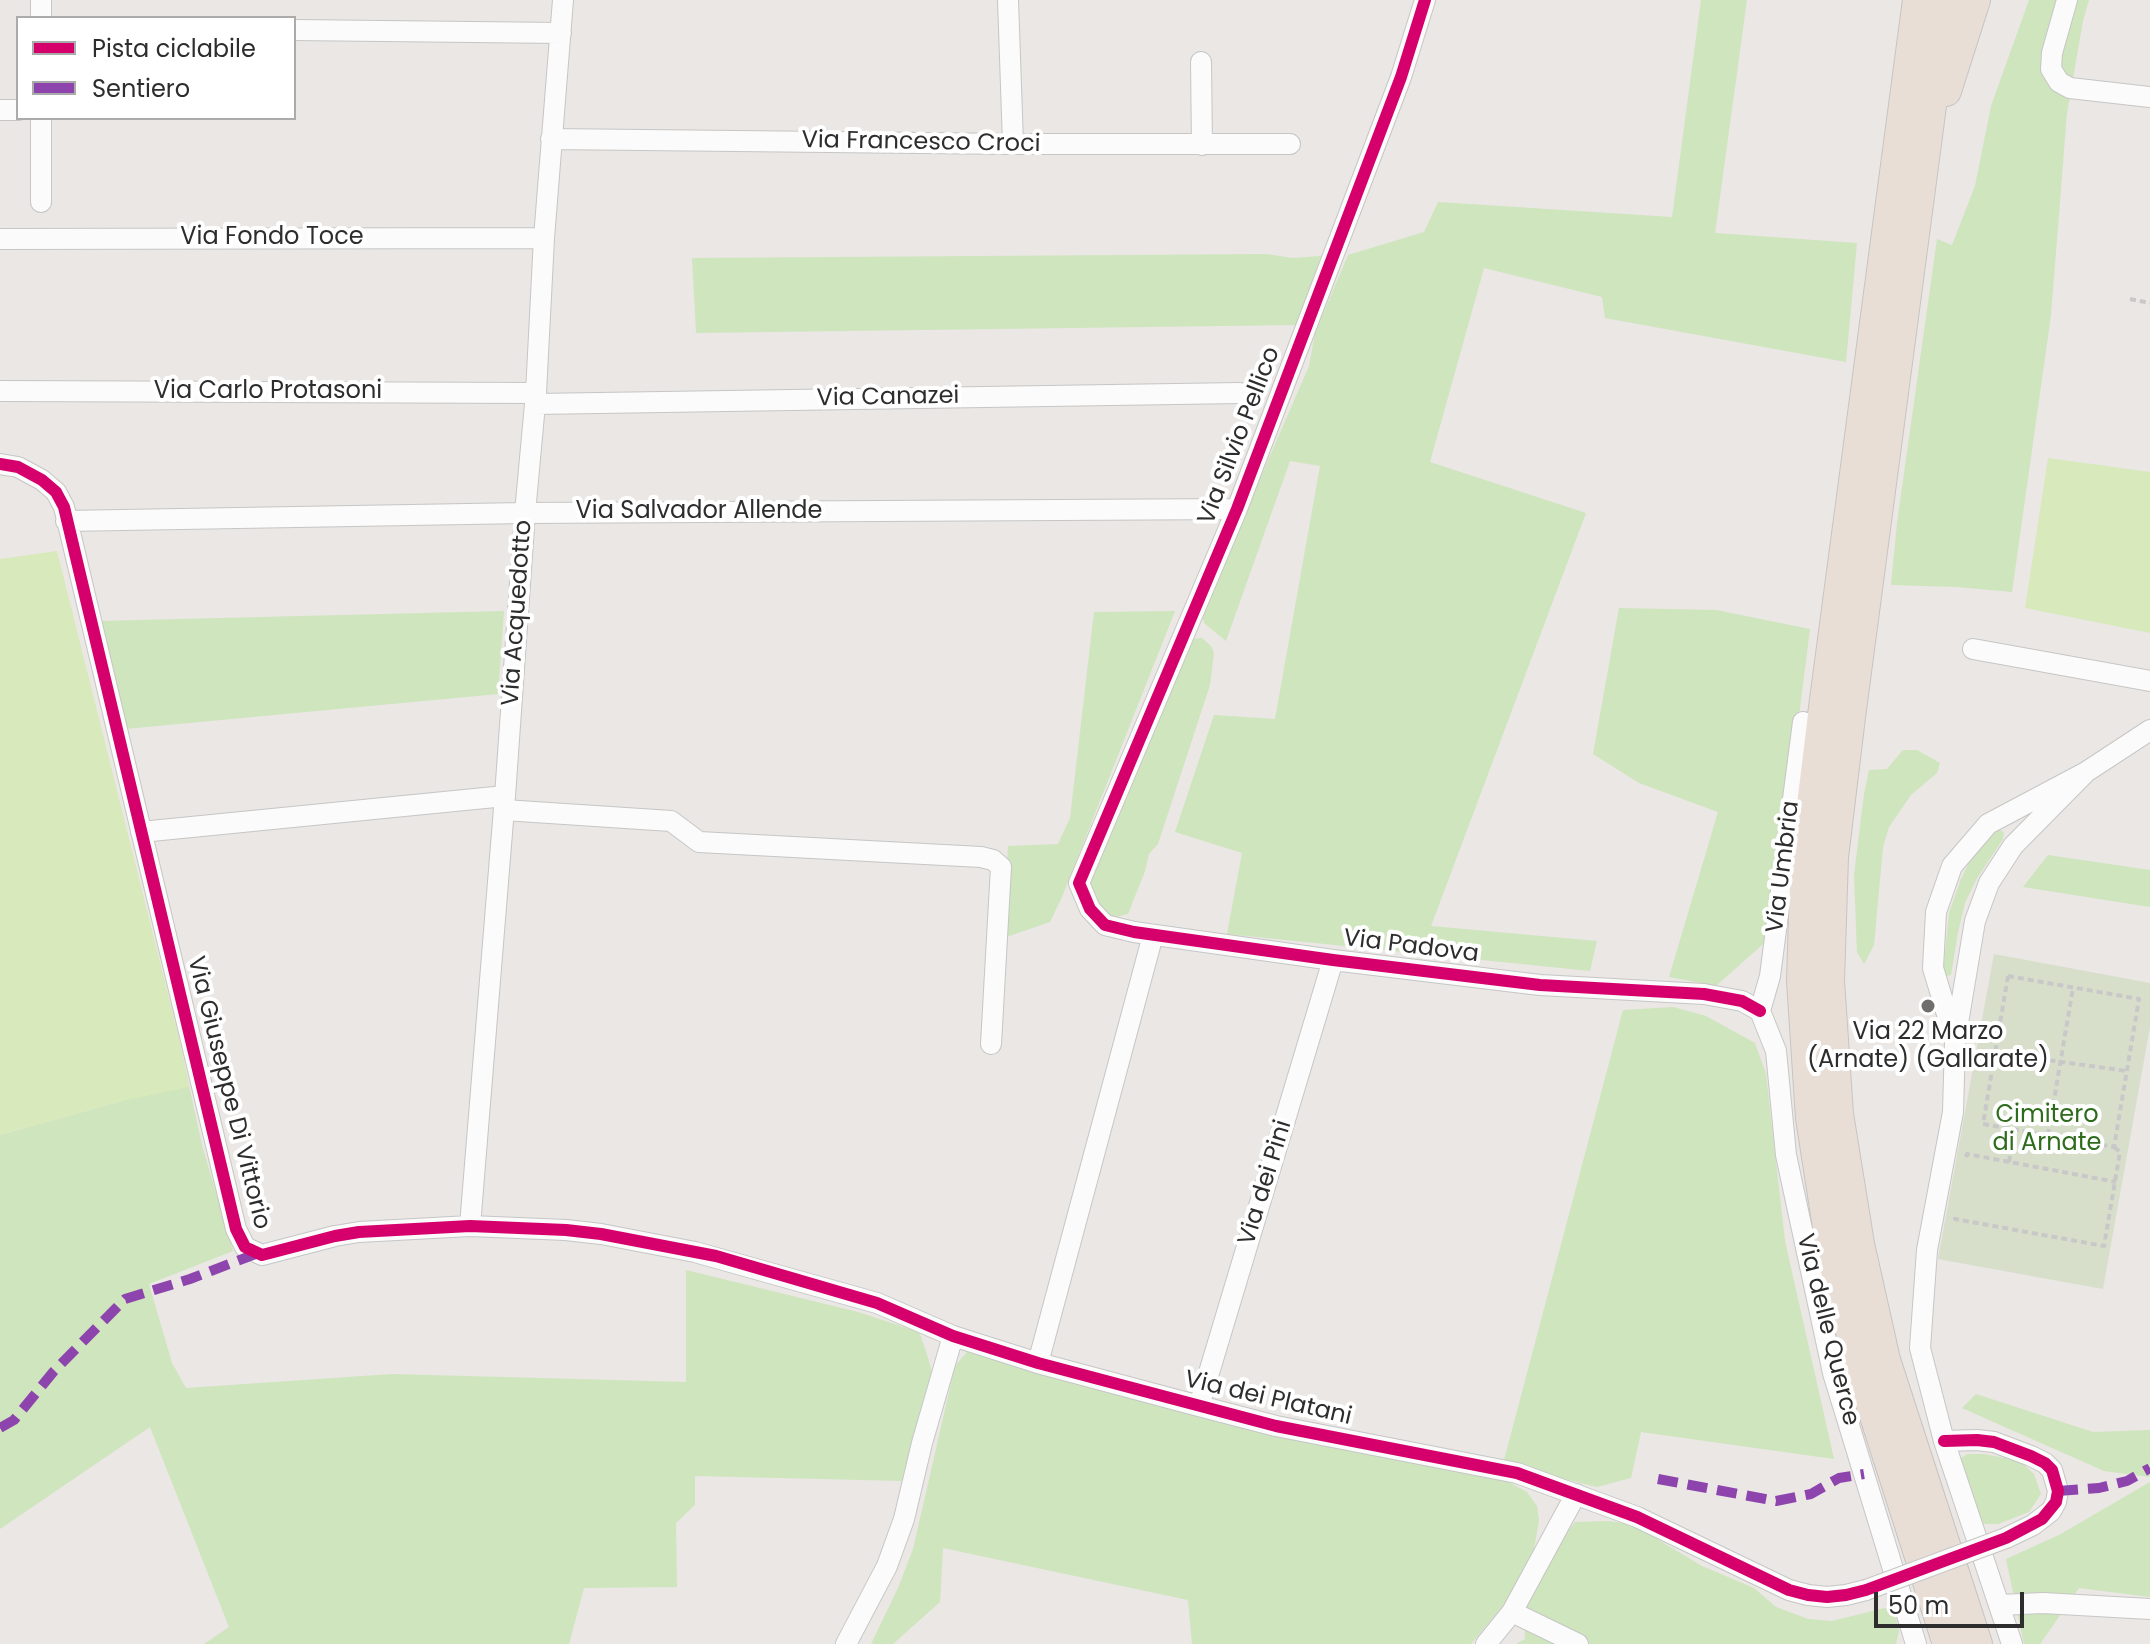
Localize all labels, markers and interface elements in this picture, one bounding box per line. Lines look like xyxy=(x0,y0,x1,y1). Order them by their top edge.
legend xyxy=(16,16,296,120)
text: Pista ciclabile xyxy=(92,32,256,65)
text: Sentiero xyxy=(92,72,190,105)
street label: Via Francesco Croci xyxy=(801,127,1041,159)
street label: Via Fondo Toce xyxy=(180,224,364,252)
street label: Via Silvio Pellico xyxy=(1193,343,1287,529)
street label: Via Carlo Protasoni xyxy=(154,378,382,406)
street label: Via Canazei xyxy=(816,382,960,414)
street label: Via Salvador Allende xyxy=(576,498,822,526)
street label: Via Acquedotto xyxy=(497,519,539,707)
street label: Via Umbria xyxy=(1762,799,1806,935)
street label: Via Padova xyxy=(1342,924,1480,970)
street label: Via Giuseppe Di Vittorio xyxy=(180,954,276,1232)
marker: Via 22 Marzo (Arnate) (Gallarate) xyxy=(1919,997,1937,1015)
place label: Via 22 Marzo (Arnate) (Gallarate) xyxy=(1807,1019,2049,1075)
park label: Cimitero di Arnate xyxy=(1993,1102,2101,1158)
street label: Via dei Pini xyxy=(1233,1117,1299,1249)
street label: Via delle Querce xyxy=(1789,1231,1865,1429)
street label: Via dei Platani xyxy=(1182,1366,1354,1432)
scale bar xyxy=(1878,1576,2028,1626)
text: 50 m xyxy=(1888,1589,1949,1622)

